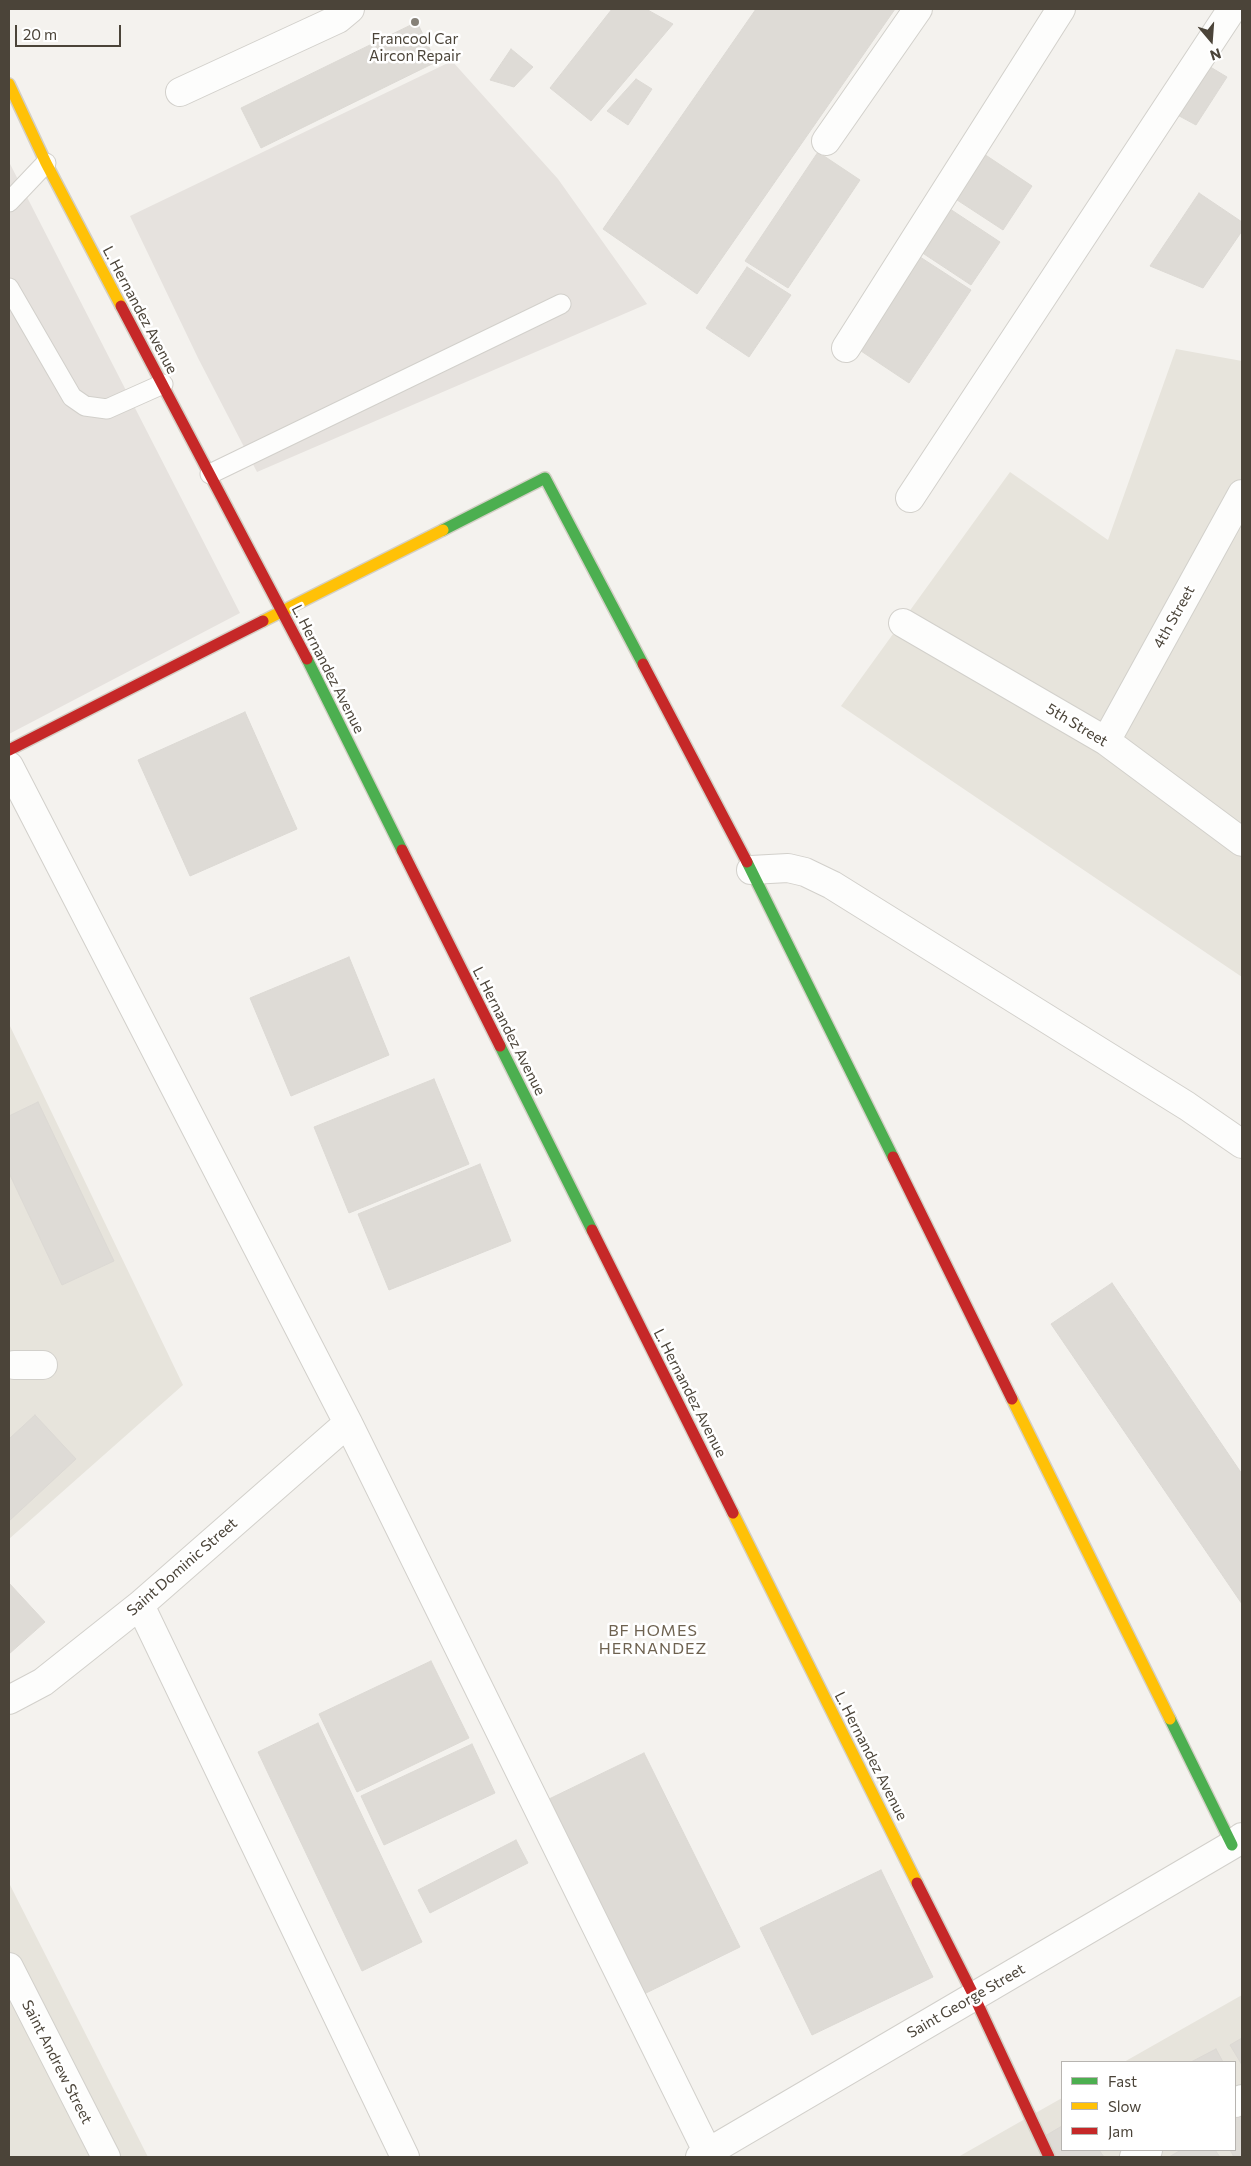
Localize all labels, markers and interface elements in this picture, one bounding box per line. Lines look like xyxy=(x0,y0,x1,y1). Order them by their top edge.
scale bar xyxy=(18,15,124,47)
north arrow xyxy=(1186,15,1236,65)
marker: Francool Car Aircon Repair xyxy=(409,16,421,28)
text: 20 m xyxy=(23,25,57,43)
place label: Francool Car Aircon Repair xyxy=(369,30,461,65)
text: N xyxy=(1208,45,1223,64)
street label: L. Hernandez Avenue xyxy=(99,243,181,377)
street label: 4th Street xyxy=(1149,582,1199,652)
street label: L. Hernandez Avenue xyxy=(288,602,368,736)
street label: 5th Street xyxy=(1043,700,1111,750)
street label: L. Hernandez Avenue xyxy=(469,964,549,1098)
street label: L. Hernandez Avenue xyxy=(650,1326,730,1460)
street label: Saint Dominic Street xyxy=(123,1514,241,1620)
district label: BF HOMES HERNANDEZ xyxy=(598,1621,708,1659)
street label: L. Hernandez Avenue xyxy=(831,1689,911,1823)
street label: Saint George Street xyxy=(904,1960,1028,2042)
street label: Saint Andrew Street xyxy=(18,1997,96,2127)
legend xyxy=(1061,2061,1236,2151)
text: Fast xyxy=(1108,2072,1137,2090)
text: Slow xyxy=(1108,2097,1141,2115)
text: Jam xyxy=(1108,2122,1133,2140)

